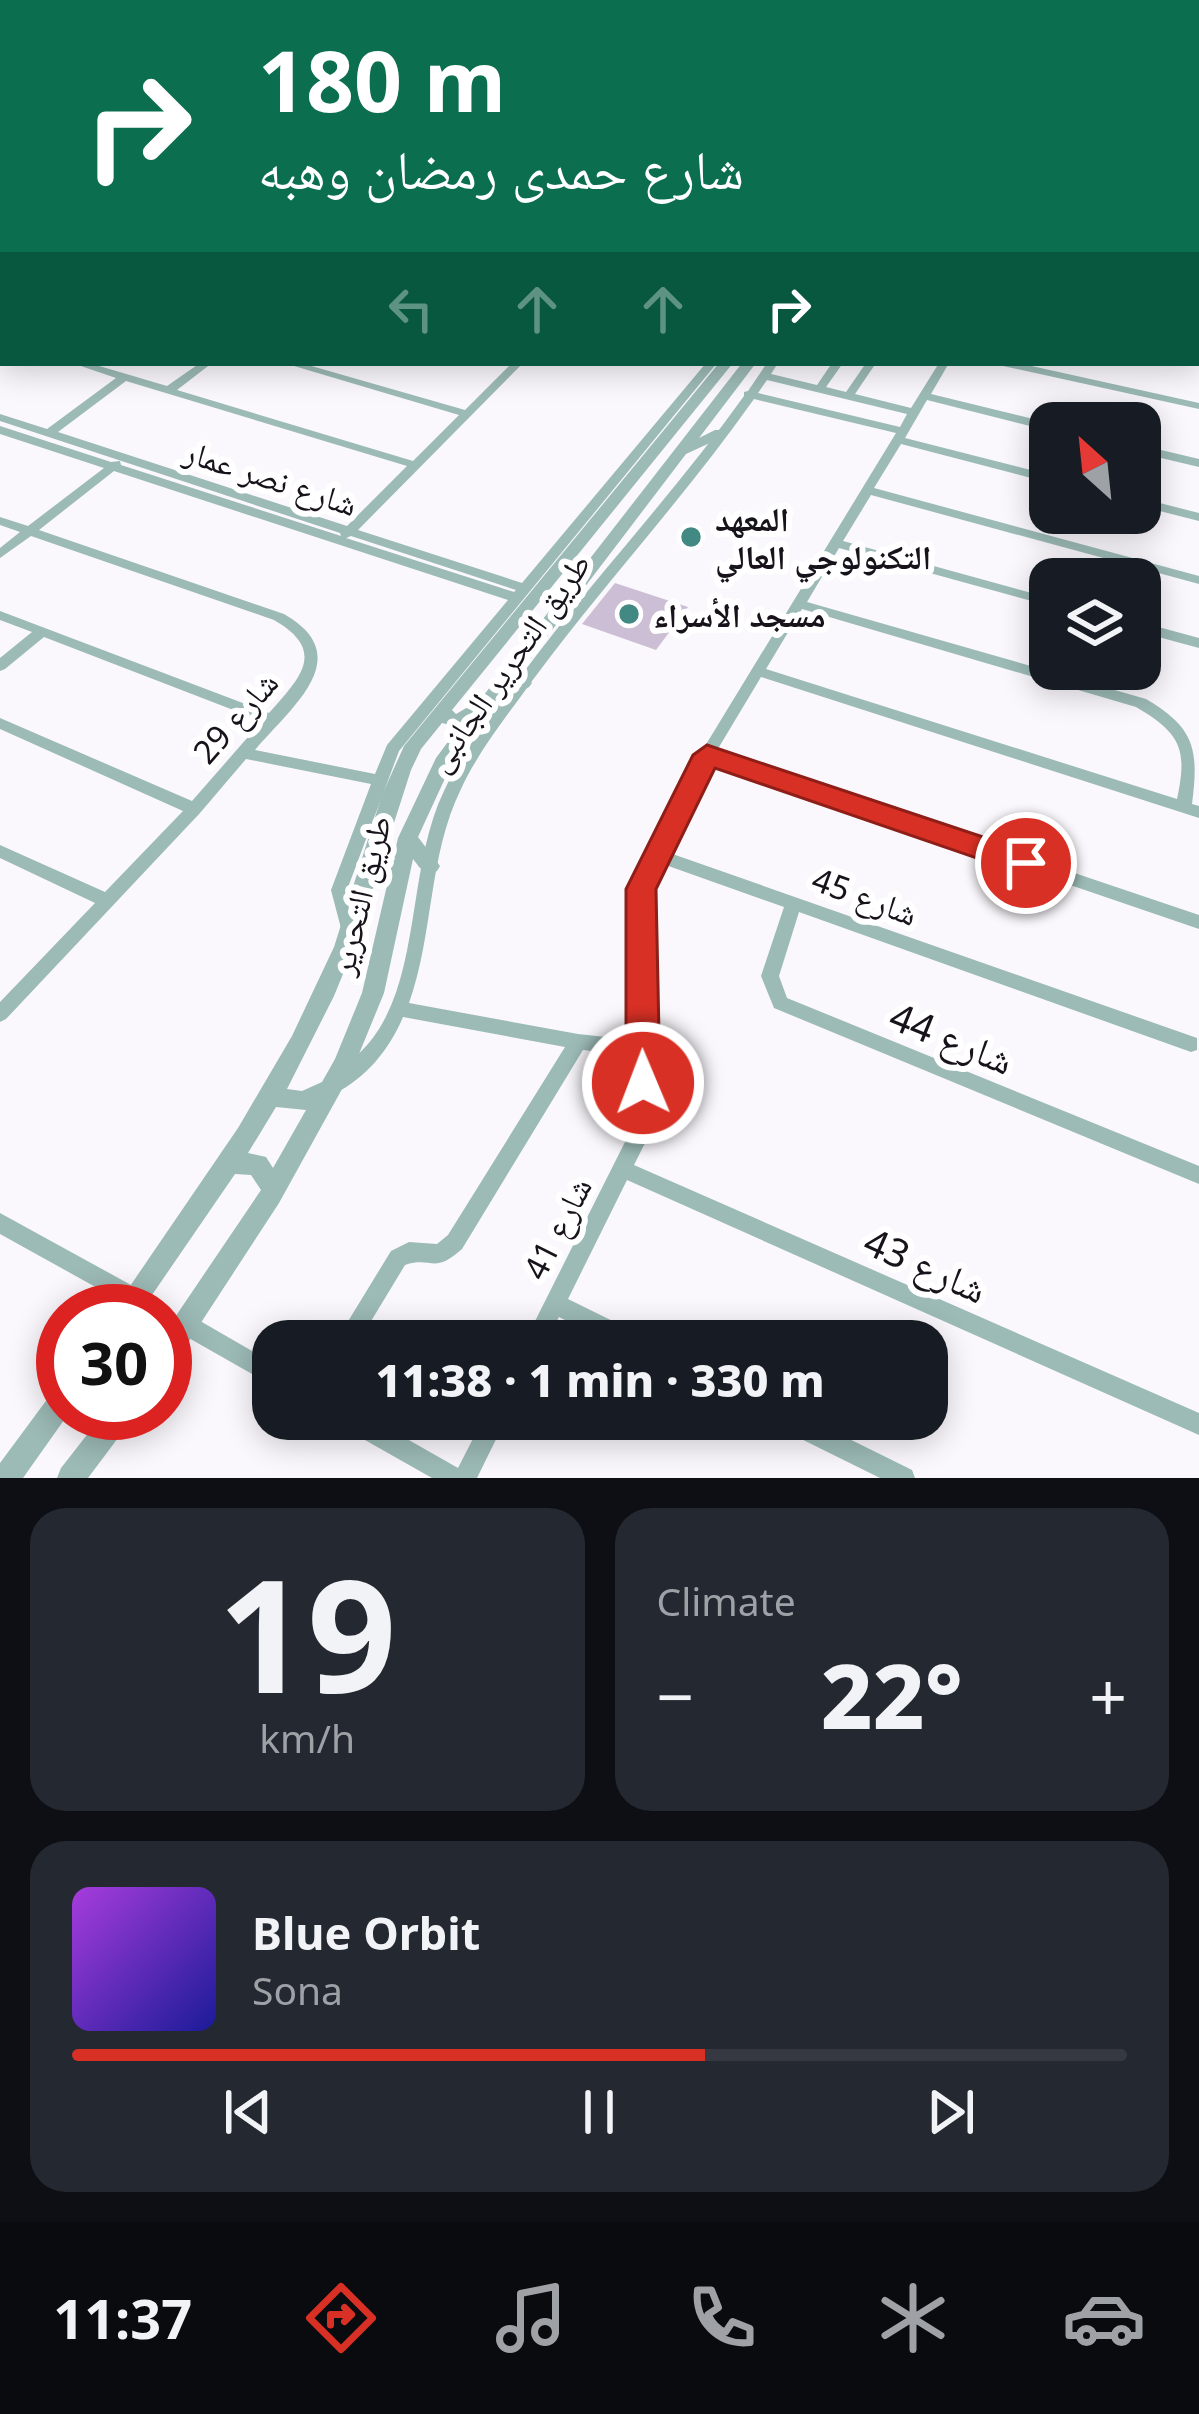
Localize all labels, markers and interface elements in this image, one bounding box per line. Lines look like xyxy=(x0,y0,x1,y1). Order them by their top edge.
text: 180 m xyxy=(258,22,506,137)
icon: right xyxy=(60,48,216,204)
text: شارع حمدى رمضان وهبه xyxy=(258,131,744,205)
icon: left xyxy=(378,276,444,342)
icon: ahead xyxy=(504,276,570,342)
icon: ahead xyxy=(630,276,696,342)
icon: right xyxy=(756,276,822,342)
north arrow xyxy=(1029,402,1161,534)
map controls xyxy=(1029,402,1161,690)
street label: شارع نصر عمار xyxy=(178,428,363,526)
place label: المعهد التكنولوجي العالي xyxy=(715,496,931,583)
marker: المعهد التكنولوجي العالي xyxy=(678,524,704,550)
street label: طريق التحرير الجانبى xyxy=(416,543,600,781)
button: layers xyxy=(1029,558,1161,690)
place label: مسجد الأسراء xyxy=(653,592,826,637)
marker: مسجد الأسراء xyxy=(616,601,642,627)
street label: شارع 29 xyxy=(182,661,288,773)
street label: طريق التحرير xyxy=(318,811,402,980)
pin xyxy=(975,812,1077,914)
icon: arrive xyxy=(993,830,1059,896)
street label: شارع 45 xyxy=(806,856,924,936)
street label: شارع 44 xyxy=(882,988,1022,1086)
position arrow xyxy=(580,1020,706,1146)
street label: شارع 41 xyxy=(512,1169,602,1287)
street label: شارع 43 xyxy=(856,1214,996,1314)
speed limit sign: 30 xyxy=(36,1284,192,1440)
text: 11:38 · 1 min · 330 m xyxy=(375,1349,825,1410)
text: 19 xyxy=(218,1526,396,1739)
text: Climate xyxy=(657,1574,796,1627)
text: 22° xyxy=(821,1633,963,1755)
text: − xyxy=(657,1650,694,1740)
text: + xyxy=(1089,1650,1127,1740)
text: km/h xyxy=(259,1711,355,1764)
text: Blue Orbit xyxy=(252,1902,480,1963)
text: Sona xyxy=(252,1963,343,2016)
icon: previous xyxy=(215,2079,281,2145)
icon: pause xyxy=(566,2079,632,2145)
icon: next xyxy=(918,2079,984,2145)
icon: directions xyxy=(299,2276,383,2360)
icon: music xyxy=(489,2276,573,2360)
icon: phone xyxy=(680,2276,764,2360)
icon: climate xyxy=(871,2276,955,2360)
icon: car xyxy=(1062,2276,1146,2360)
text: 11:37 xyxy=(53,2281,192,2355)

